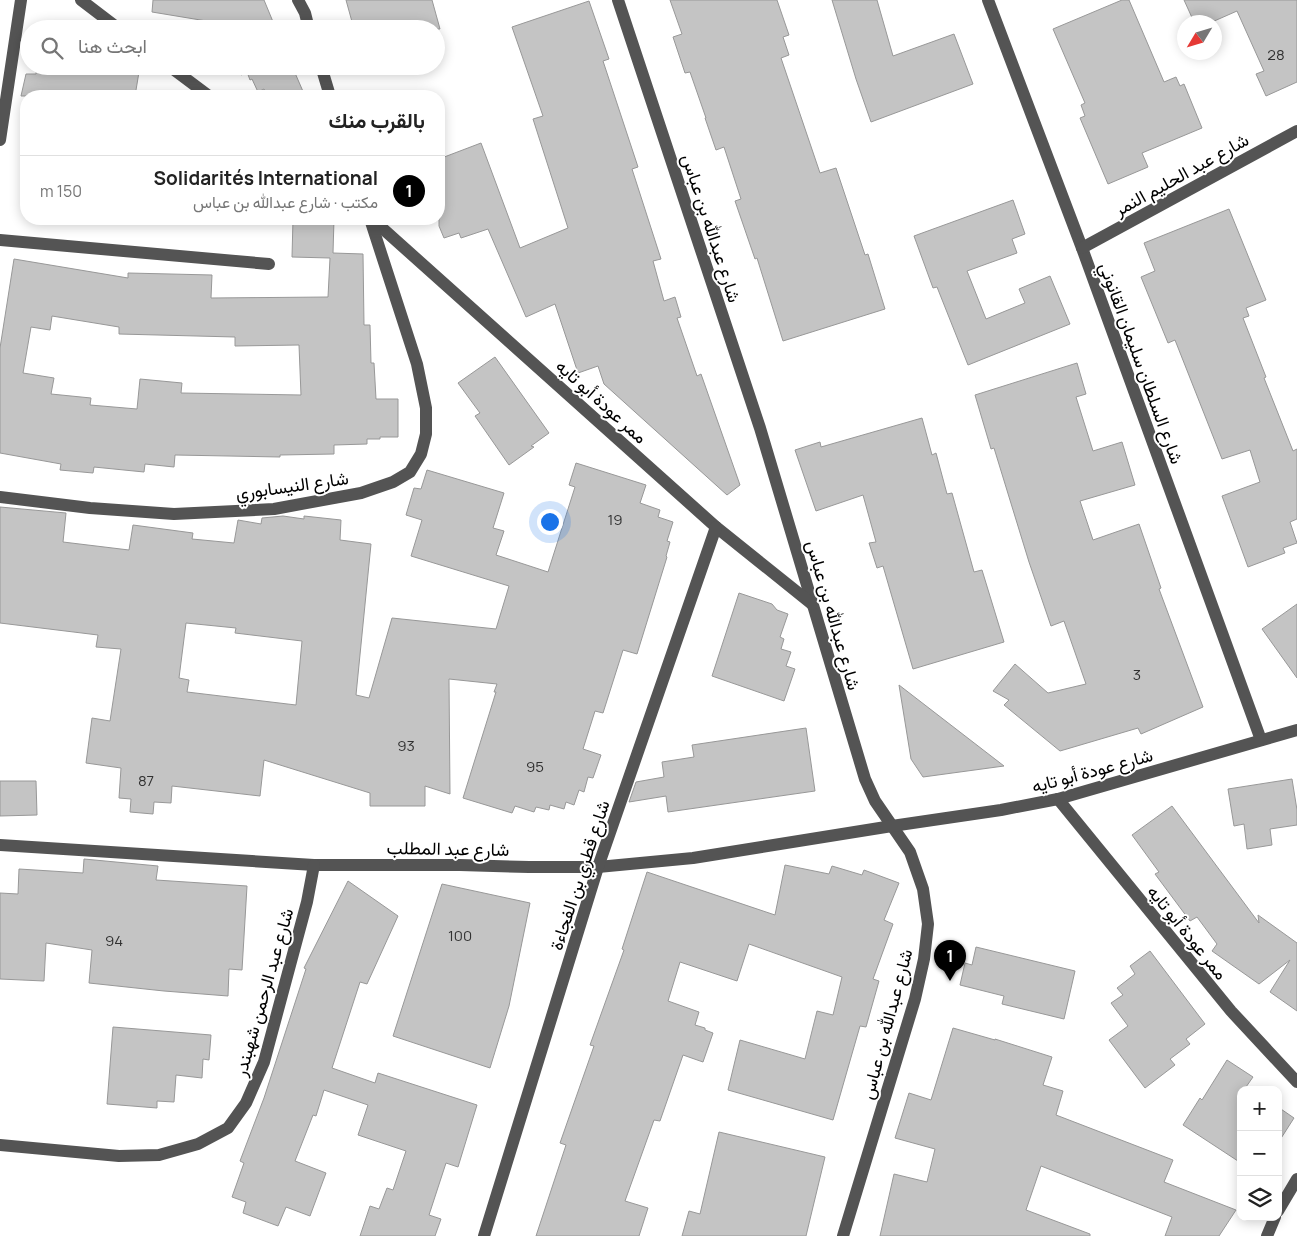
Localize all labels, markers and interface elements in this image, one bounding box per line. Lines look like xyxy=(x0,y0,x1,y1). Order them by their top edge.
north arrow xyxy=(1177,15,1222,60)
search box xyxy=(20,20,445,75)
text: ابحث هنا xyxy=(78,33,147,59)
icon: search xyxy=(38,34,66,62)
house number: 28 xyxy=(1267,44,1285,65)
text: بالقرب منك xyxy=(329,106,425,134)
street label: شارع عبد الحليم النمر xyxy=(1109,127,1253,222)
street label: شارع عبدالله بن عباس xyxy=(676,151,747,306)
text: Solidarités International xyxy=(154,165,378,191)
text: 150 m xyxy=(40,180,82,202)
text: 1 xyxy=(406,180,413,202)
text: مكتب · شارع عبدالله بن عباس xyxy=(193,191,378,213)
street label: شارع السلطان سليمان القانوني xyxy=(1091,259,1190,469)
street label: ممر عودة أبو تايه xyxy=(551,354,653,448)
street label: شارع النيسابوري xyxy=(234,465,351,509)
your location xyxy=(537,509,563,535)
house number: 19 xyxy=(607,509,623,530)
street label: شارع عبدالله بن عباس xyxy=(800,537,867,693)
house number: 3 xyxy=(1133,664,1141,685)
house number: 93 xyxy=(397,735,415,756)
street label: شارع عودة أبو تايه xyxy=(1029,742,1155,799)
house number: 95 xyxy=(526,756,544,777)
house number: 87 xyxy=(138,770,154,791)
street label: شارع قطري بن الفجاءة xyxy=(543,797,618,954)
street label: شارع عبد المطلب xyxy=(386,835,510,862)
street label: ممر عودة أبو تايه xyxy=(1142,880,1234,984)
street label: شارع عبد الرحمن شهبندر xyxy=(227,905,299,1080)
house number: 100 xyxy=(448,925,472,946)
house number: 94 xyxy=(105,930,123,951)
pin: 1 xyxy=(934,940,966,981)
street label: شارع عبدالله بن عباس xyxy=(854,946,919,1102)
map controls xyxy=(1237,1086,1282,1221)
button: + xyxy=(1237,1086,1282,1131)
button: − xyxy=(1237,1131,1282,1176)
button: layers xyxy=(1237,1176,1282,1221)

